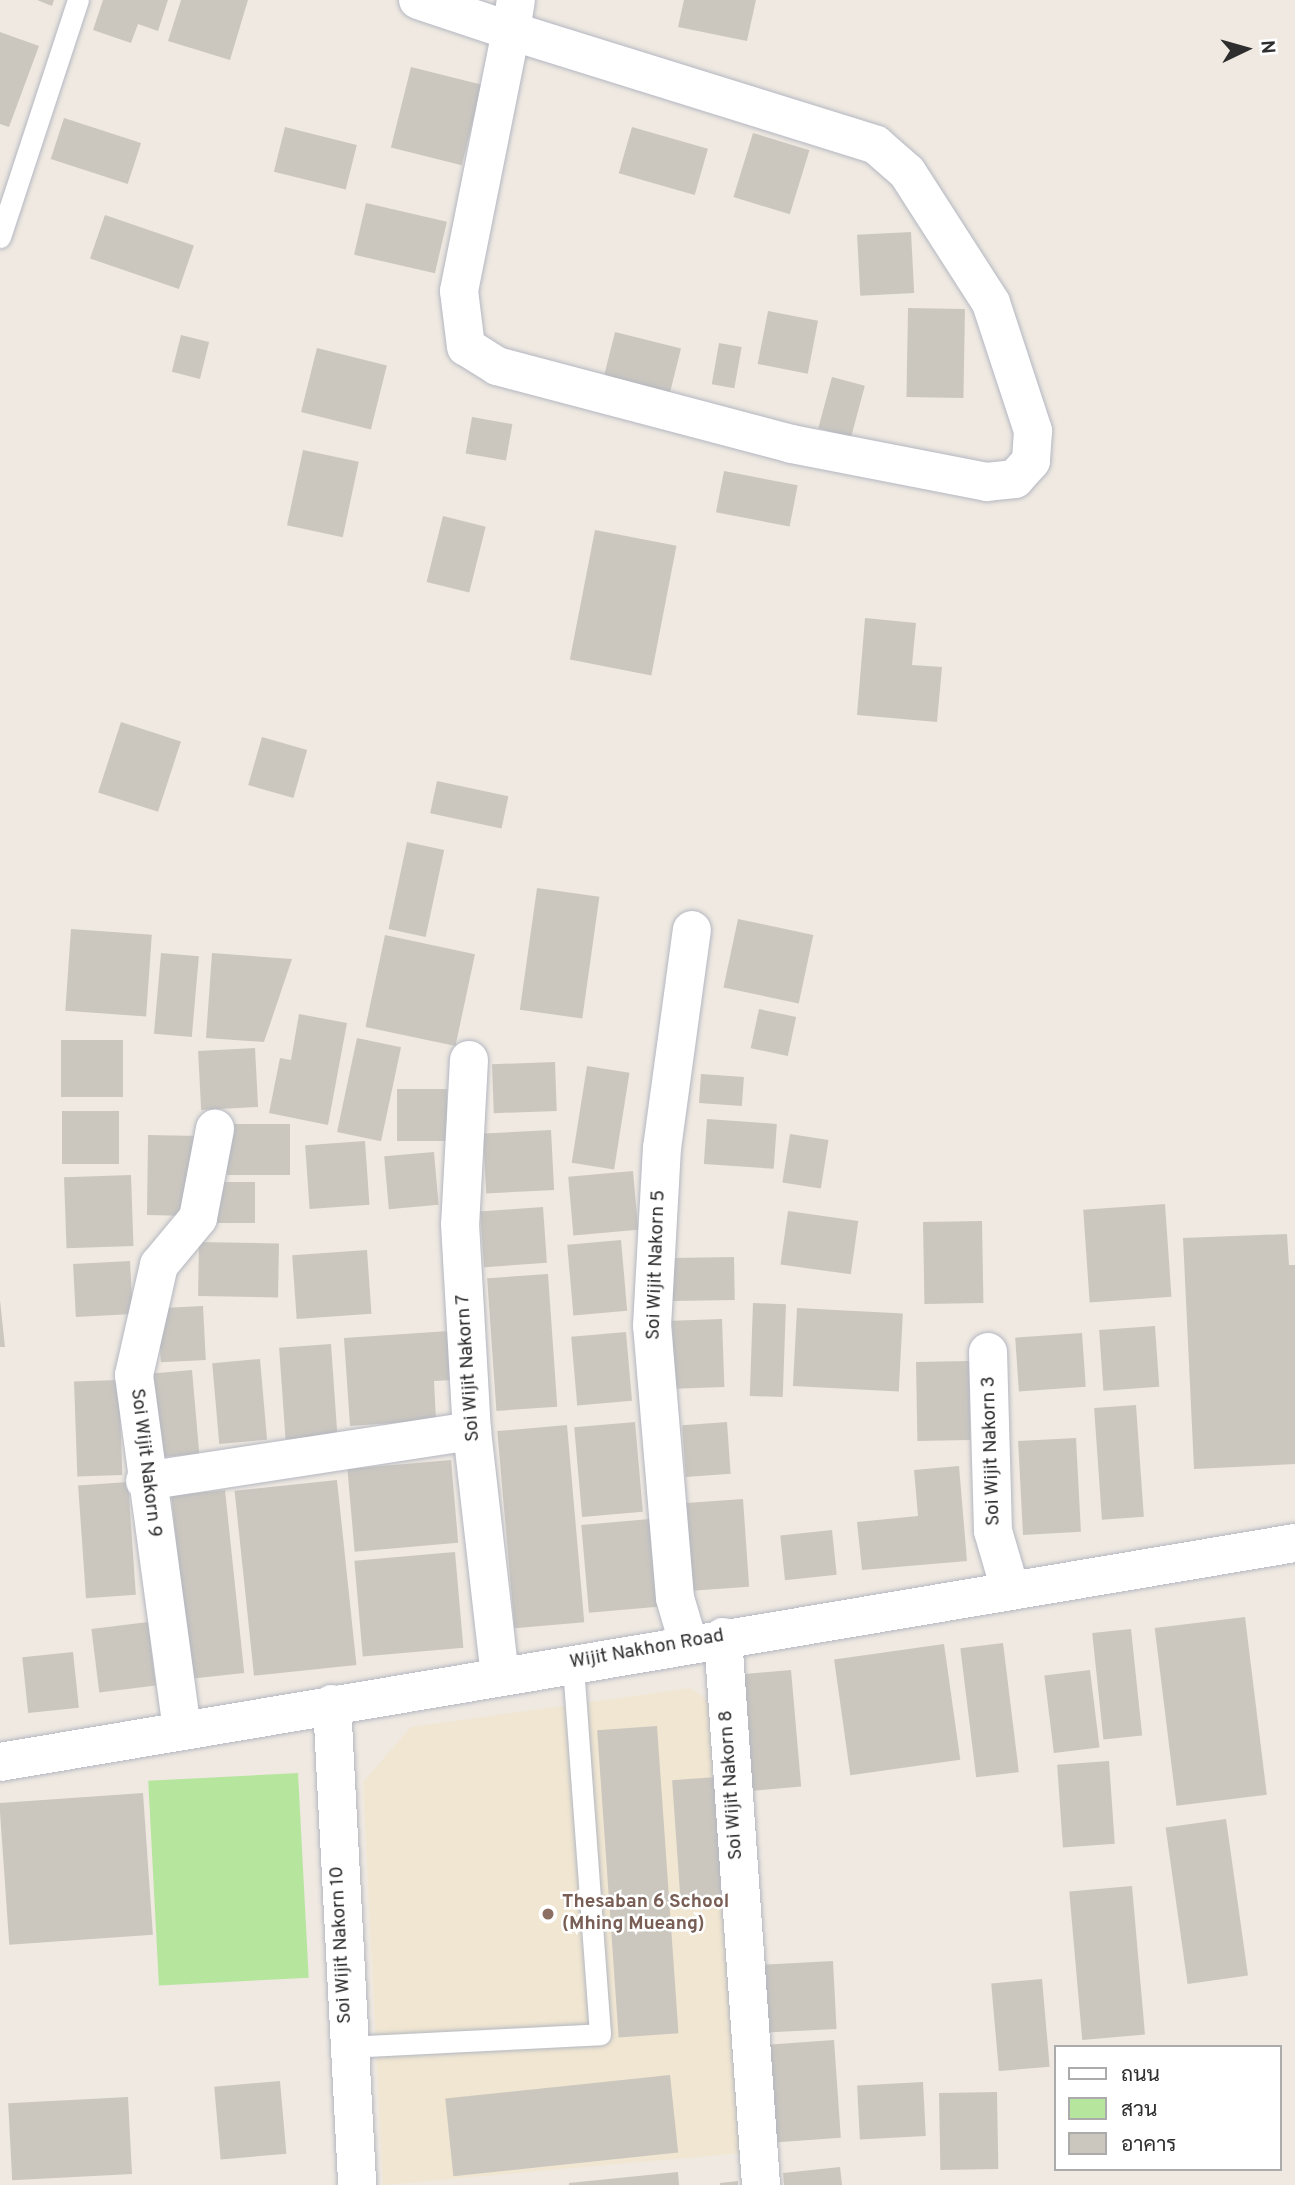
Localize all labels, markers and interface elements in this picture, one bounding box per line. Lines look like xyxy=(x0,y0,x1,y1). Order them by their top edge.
north arrow xyxy=(1211,14,1281,84)
text: N xyxy=(1254,39,1279,55)
street label: Soi Wijit Nakorn 5 xyxy=(643,1189,671,1341)
street label: Soi Wijit Nakorn 7 xyxy=(452,1293,486,1443)
street label: Soi Wijit Nakorn 3 xyxy=(978,1375,1006,1527)
street label: Soi Wijit Nakorn 9 xyxy=(125,1387,165,1539)
street label: Wijit Nakhon Road xyxy=(568,1625,726,1675)
street label: Soi Wijit Nakorn 8 xyxy=(715,1709,749,1861)
street label: Soi Wijit Nakorn 10 xyxy=(326,1865,358,2025)
place label: Thesaban 6 School (Mhing Mueang) xyxy=(562,1892,729,1936)
marker: Thesaban 6 School (Mhing Mueang) xyxy=(540,1906,556,1922)
legend xyxy=(1054,2045,1281,2171)
text: ถนน xyxy=(1121,2062,1160,2089)
text: สวน xyxy=(1121,2097,1157,2124)
text: อาคาร xyxy=(1121,2132,1177,2159)

